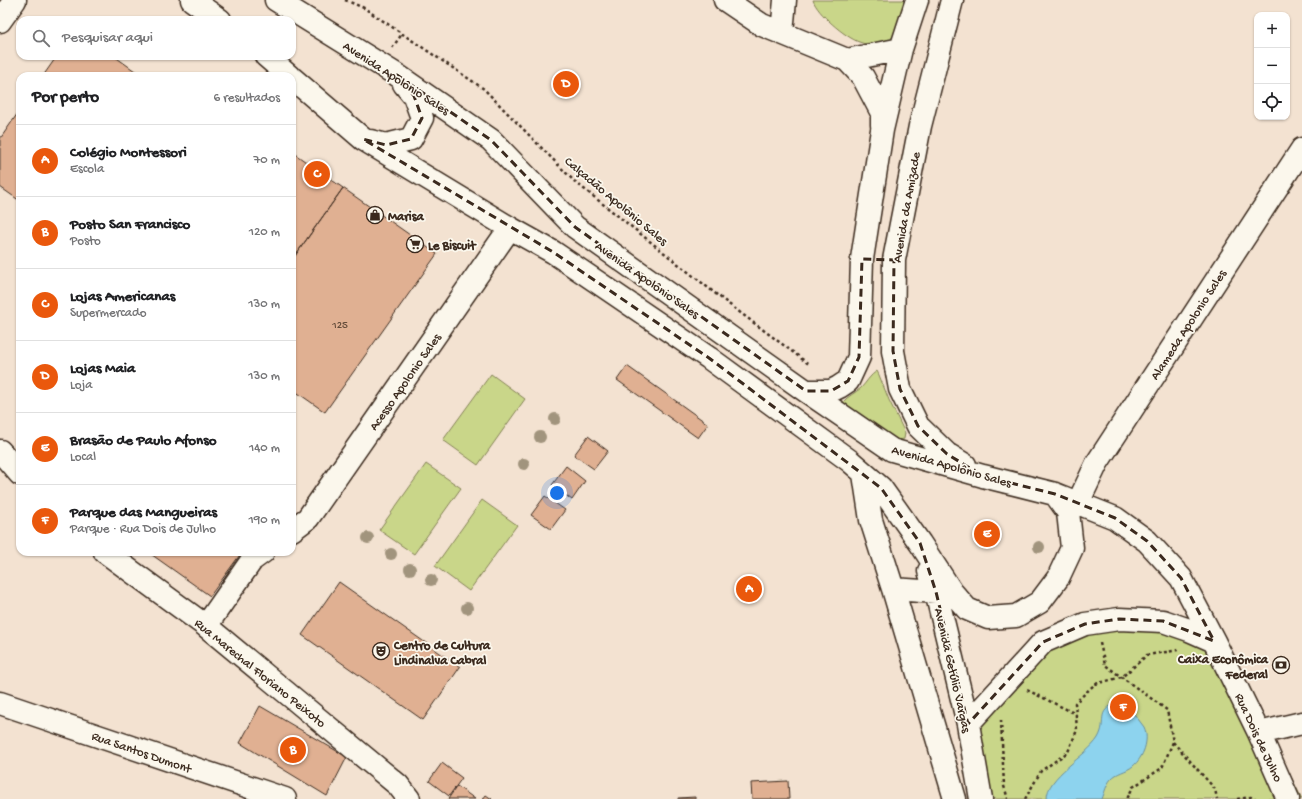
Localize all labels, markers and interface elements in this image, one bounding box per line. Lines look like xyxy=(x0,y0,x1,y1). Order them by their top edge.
map controls xyxy=(1254,12,1290,120)
button: + xyxy=(1254,12,1290,48)
search box xyxy=(16,16,296,60)
icon: search xyxy=(30,27,52,49)
text: Pesquisar aqui xyxy=(62,29,153,47)
street label: Avenida Apolônio Sales xyxy=(340,39,453,120)
button: − xyxy=(1254,48,1290,84)
pin: D xyxy=(553,69,579,99)
button: locate xyxy=(1254,84,1290,120)
text: Por perto xyxy=(32,88,99,108)
text: 6 resultados xyxy=(214,91,280,106)
text: Colégio Montessori xyxy=(70,144,187,162)
street label: Avenida da Amizade xyxy=(890,151,925,264)
text: A xyxy=(41,153,49,168)
text: 70 m xyxy=(254,153,280,168)
street label: Calçadão Apolônio Sales xyxy=(561,154,671,250)
pin: C xyxy=(304,159,330,189)
text: Escola xyxy=(70,162,104,177)
shop icon: Marisa xyxy=(365,205,385,225)
place label: Marisa xyxy=(388,210,424,225)
text: Posto San Francisco xyxy=(70,216,190,234)
text: B xyxy=(42,225,48,240)
text: 120 m xyxy=(249,225,280,240)
text: Posto xyxy=(70,234,101,249)
supermarket icon: Le Biscuit xyxy=(405,234,425,254)
place label: Le Biscuit xyxy=(428,239,477,254)
street label: Avenida Apolônio Sales xyxy=(592,239,703,323)
street label: Alameda Apolonio Sales xyxy=(1148,266,1231,383)
text: Lojas Americanas xyxy=(70,288,175,306)
text: C xyxy=(41,297,49,312)
text: 130 m xyxy=(248,297,280,312)
text: Supermercado xyxy=(70,306,146,321)
house number: 125 xyxy=(331,320,348,332)
street label: Acesso Apolonio Sales xyxy=(367,330,446,434)
text: Lojas Maia xyxy=(70,360,135,378)
text: D xyxy=(41,369,49,384)
text: 130 m xyxy=(248,369,280,384)
text: Loja xyxy=(70,378,93,393)
text: Brasão de Paulo Afonso xyxy=(70,432,217,450)
text: E xyxy=(41,441,49,456)
text: 140 m xyxy=(249,441,280,456)
street label: Avenida Apolônio Sales xyxy=(890,443,1014,492)
text: Local xyxy=(70,450,96,465)
your location xyxy=(547,483,567,503)
text: Parque das Mangueiras xyxy=(70,504,217,522)
text: F xyxy=(42,513,48,528)
text: 190 m xyxy=(249,513,280,528)
pin: E xyxy=(974,519,1000,549)
text: Parque · Rua Dois de Julho xyxy=(70,522,216,537)
pin: A xyxy=(736,574,762,604)
street label: Avenida Getúlio Vargas xyxy=(930,607,973,735)
street label: Rua Marechal Floriano Peixoto xyxy=(191,616,328,732)
place label: Centro de Cultura Lindinalva Cabral xyxy=(393,639,491,669)
theatre icon: Centro de Cultura Lindinalva Cabral xyxy=(371,641,391,661)
place label: Caixa Econômica Federal xyxy=(1177,653,1269,683)
bank icon: Caixa Econômica Federal xyxy=(1271,655,1291,675)
street label: Rua Dois de Julho xyxy=(1231,691,1285,785)
pin: F xyxy=(1110,692,1136,722)
street label: Rua Santos Dumont xyxy=(89,729,195,778)
pin: B xyxy=(280,735,306,765)

